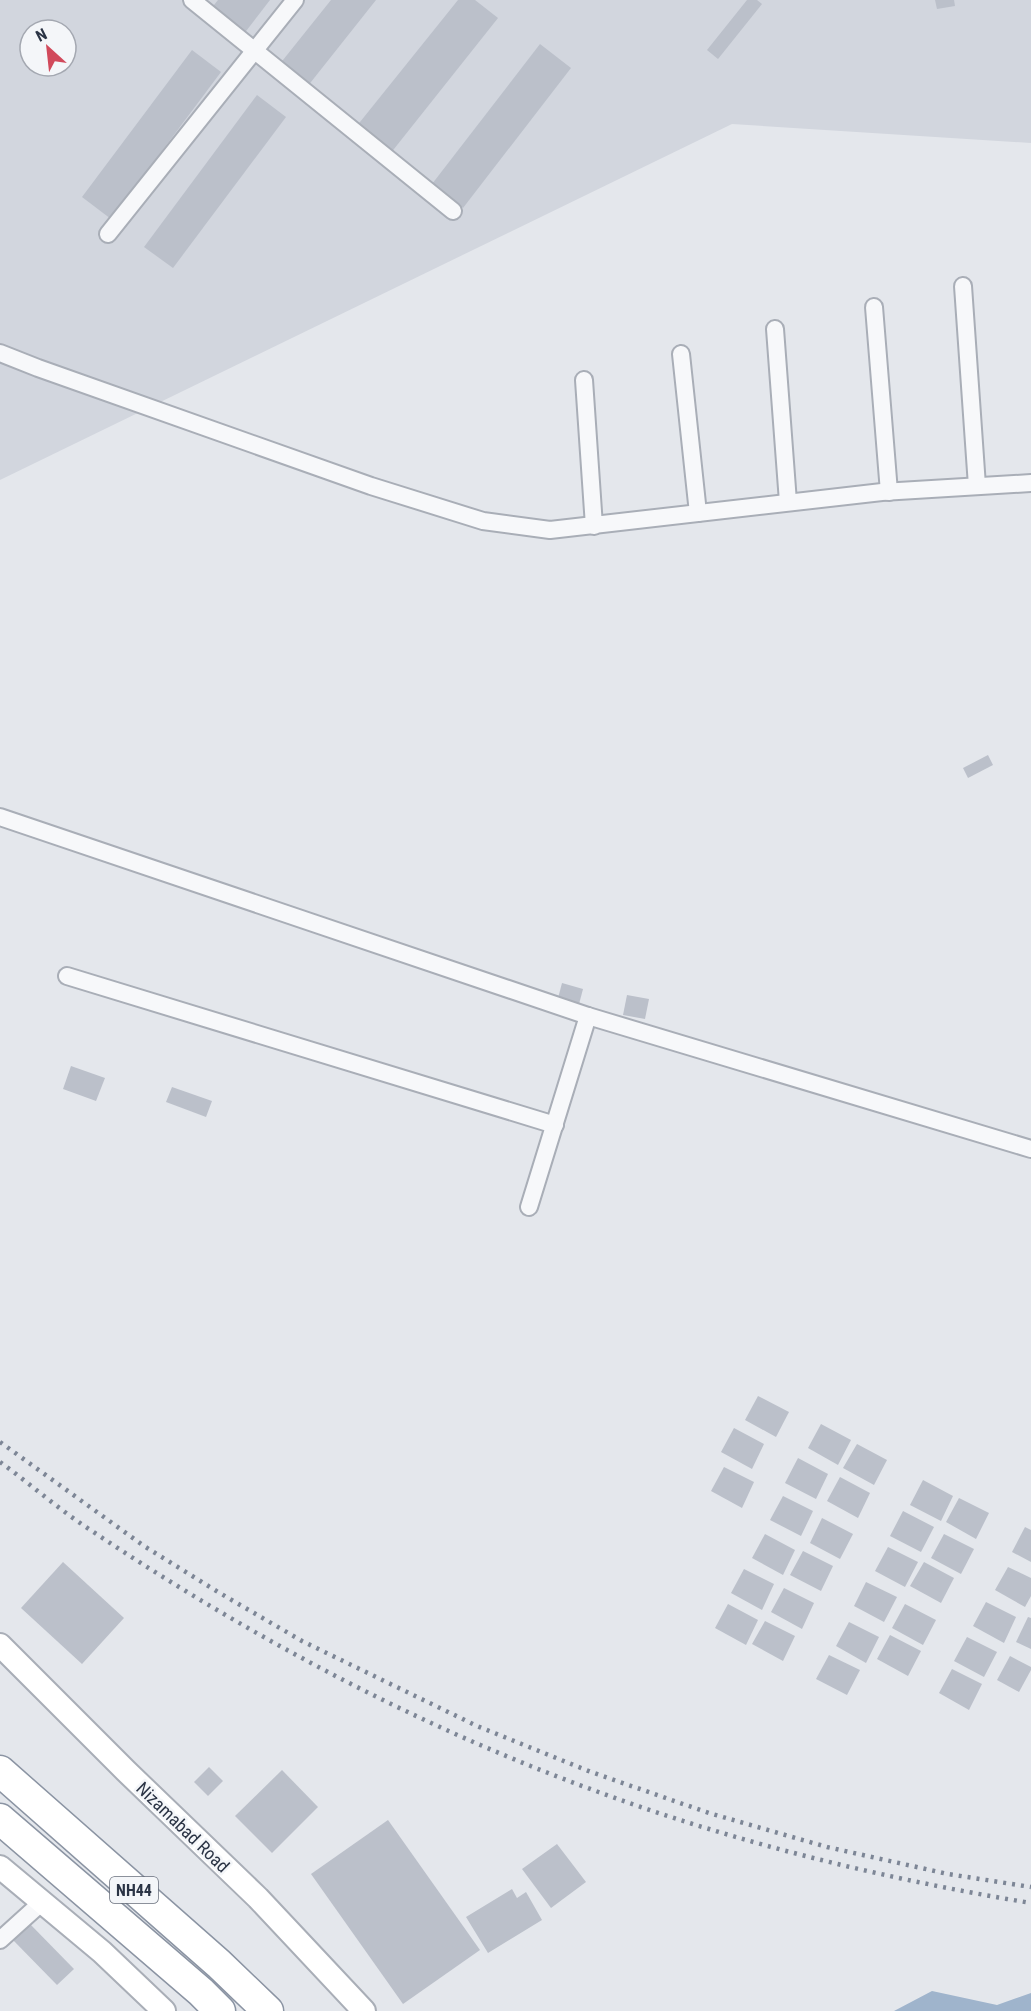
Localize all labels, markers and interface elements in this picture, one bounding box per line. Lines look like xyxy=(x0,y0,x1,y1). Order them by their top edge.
north arrow xyxy=(18,18,78,78)
text: N xyxy=(33,24,50,46)
street label: Nizamabad Road xyxy=(132,1778,234,1876)
road number: NH44 xyxy=(110,1877,158,1903)

